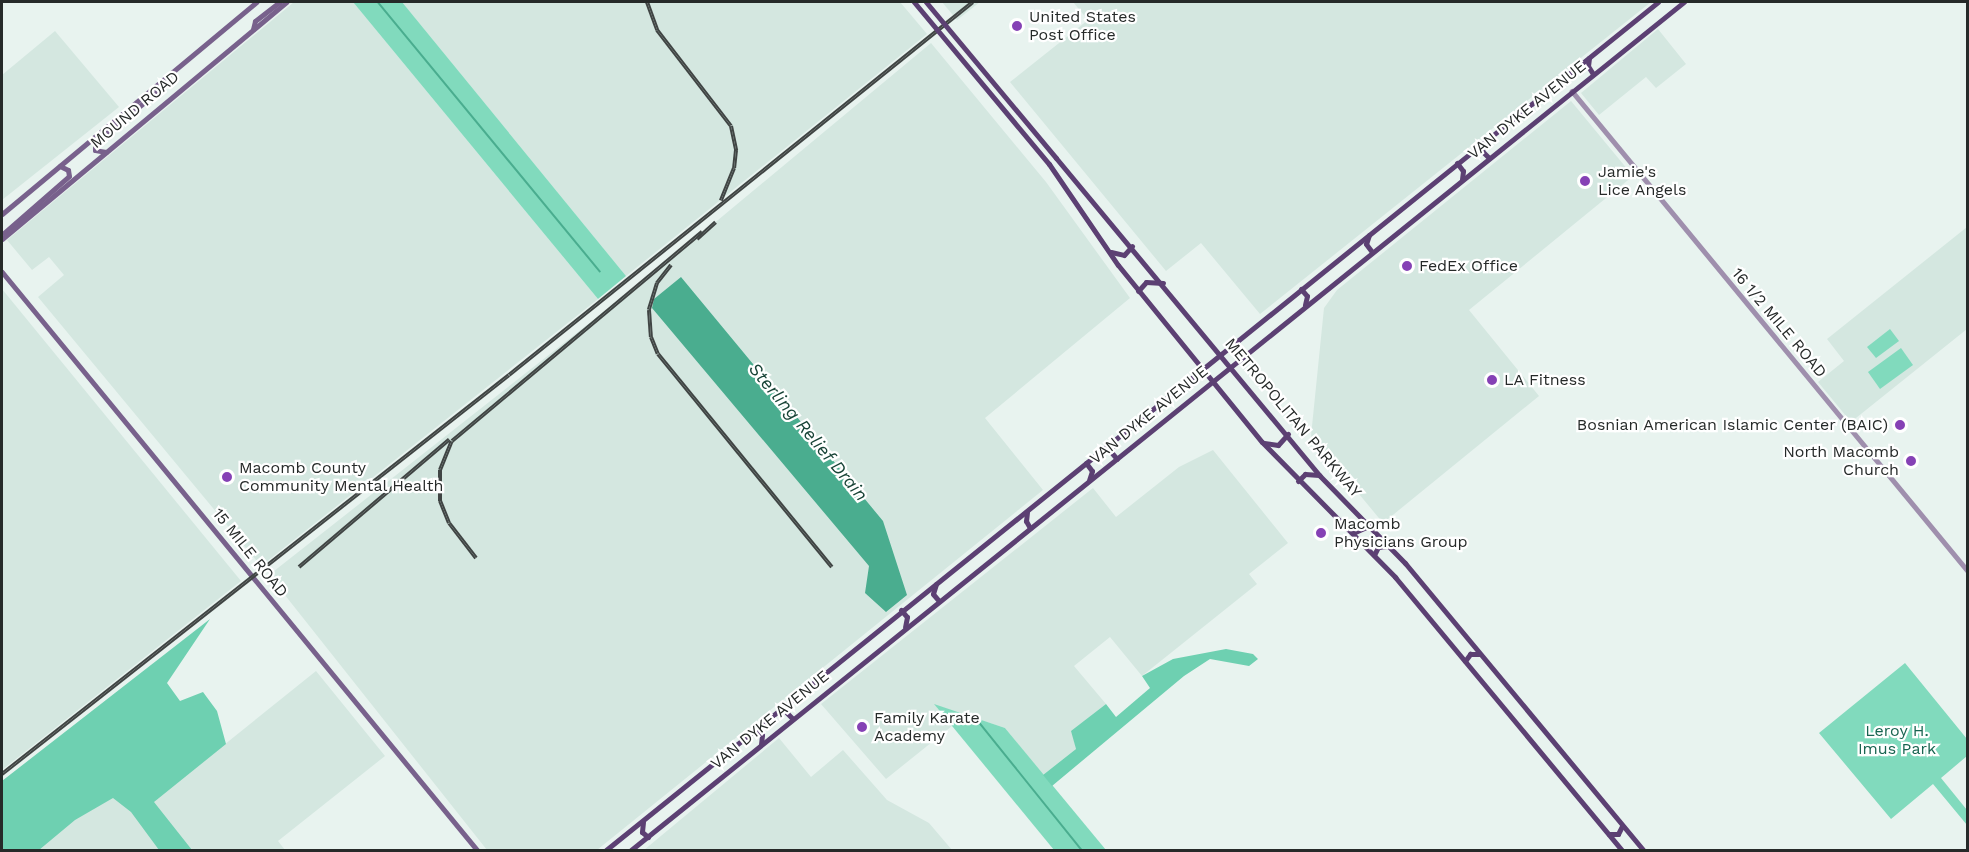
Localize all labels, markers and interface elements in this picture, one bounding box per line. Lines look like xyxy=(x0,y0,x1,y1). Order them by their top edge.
place label: United States Post Office xyxy=(1029,7,1136,45)
marker: United States Post Office xyxy=(1010,19,1024,33)
street label: VAN DYKE AVENUE xyxy=(1464,56,1590,164)
street label: MOUND ROAD xyxy=(87,67,183,153)
place label: Jamie's Lice Angels xyxy=(1598,162,1687,200)
marker: Jamie's Lice Angels xyxy=(1576,172,1594,190)
place label: FedEx Office xyxy=(1419,256,1518,276)
marker: FedEx Office xyxy=(1400,259,1414,273)
street label: 16 1/2 MILE ROAD xyxy=(1728,264,1830,382)
street label: METROPOLITAN PARKWAY xyxy=(1221,334,1365,502)
water label: Sterling Relief Drain xyxy=(744,358,872,506)
street label: VAN DYKE AVENUE xyxy=(1086,361,1212,469)
place label: LA Fitness xyxy=(1504,370,1586,390)
marker: LA Fitness xyxy=(1485,373,1499,387)
place label: Bosnian American Islamic Center (BAIC) xyxy=(1576,415,1888,435)
marker: Bosnian American Islamic Center (BAIC) xyxy=(1893,418,1907,432)
place label: North Macomb Church xyxy=(1783,442,1899,480)
marker: North Macomb Church xyxy=(1904,454,1918,468)
place label: Macomb County Community Mental Health xyxy=(239,458,444,496)
marker: Macomb County Community Mental Health xyxy=(220,470,234,484)
street label: 15 MILE ROAD xyxy=(208,505,292,601)
place label: Macomb Physicians Group xyxy=(1334,514,1468,552)
marker: Macomb Physicians Group xyxy=(1312,524,1330,542)
street label: VAN DYKE AVENUE xyxy=(707,666,833,774)
place label: Family Karate Academy xyxy=(874,708,980,746)
marker: Family Karate Academy xyxy=(855,720,869,734)
park label: Leroy H. Imus Park xyxy=(1858,721,1936,759)

